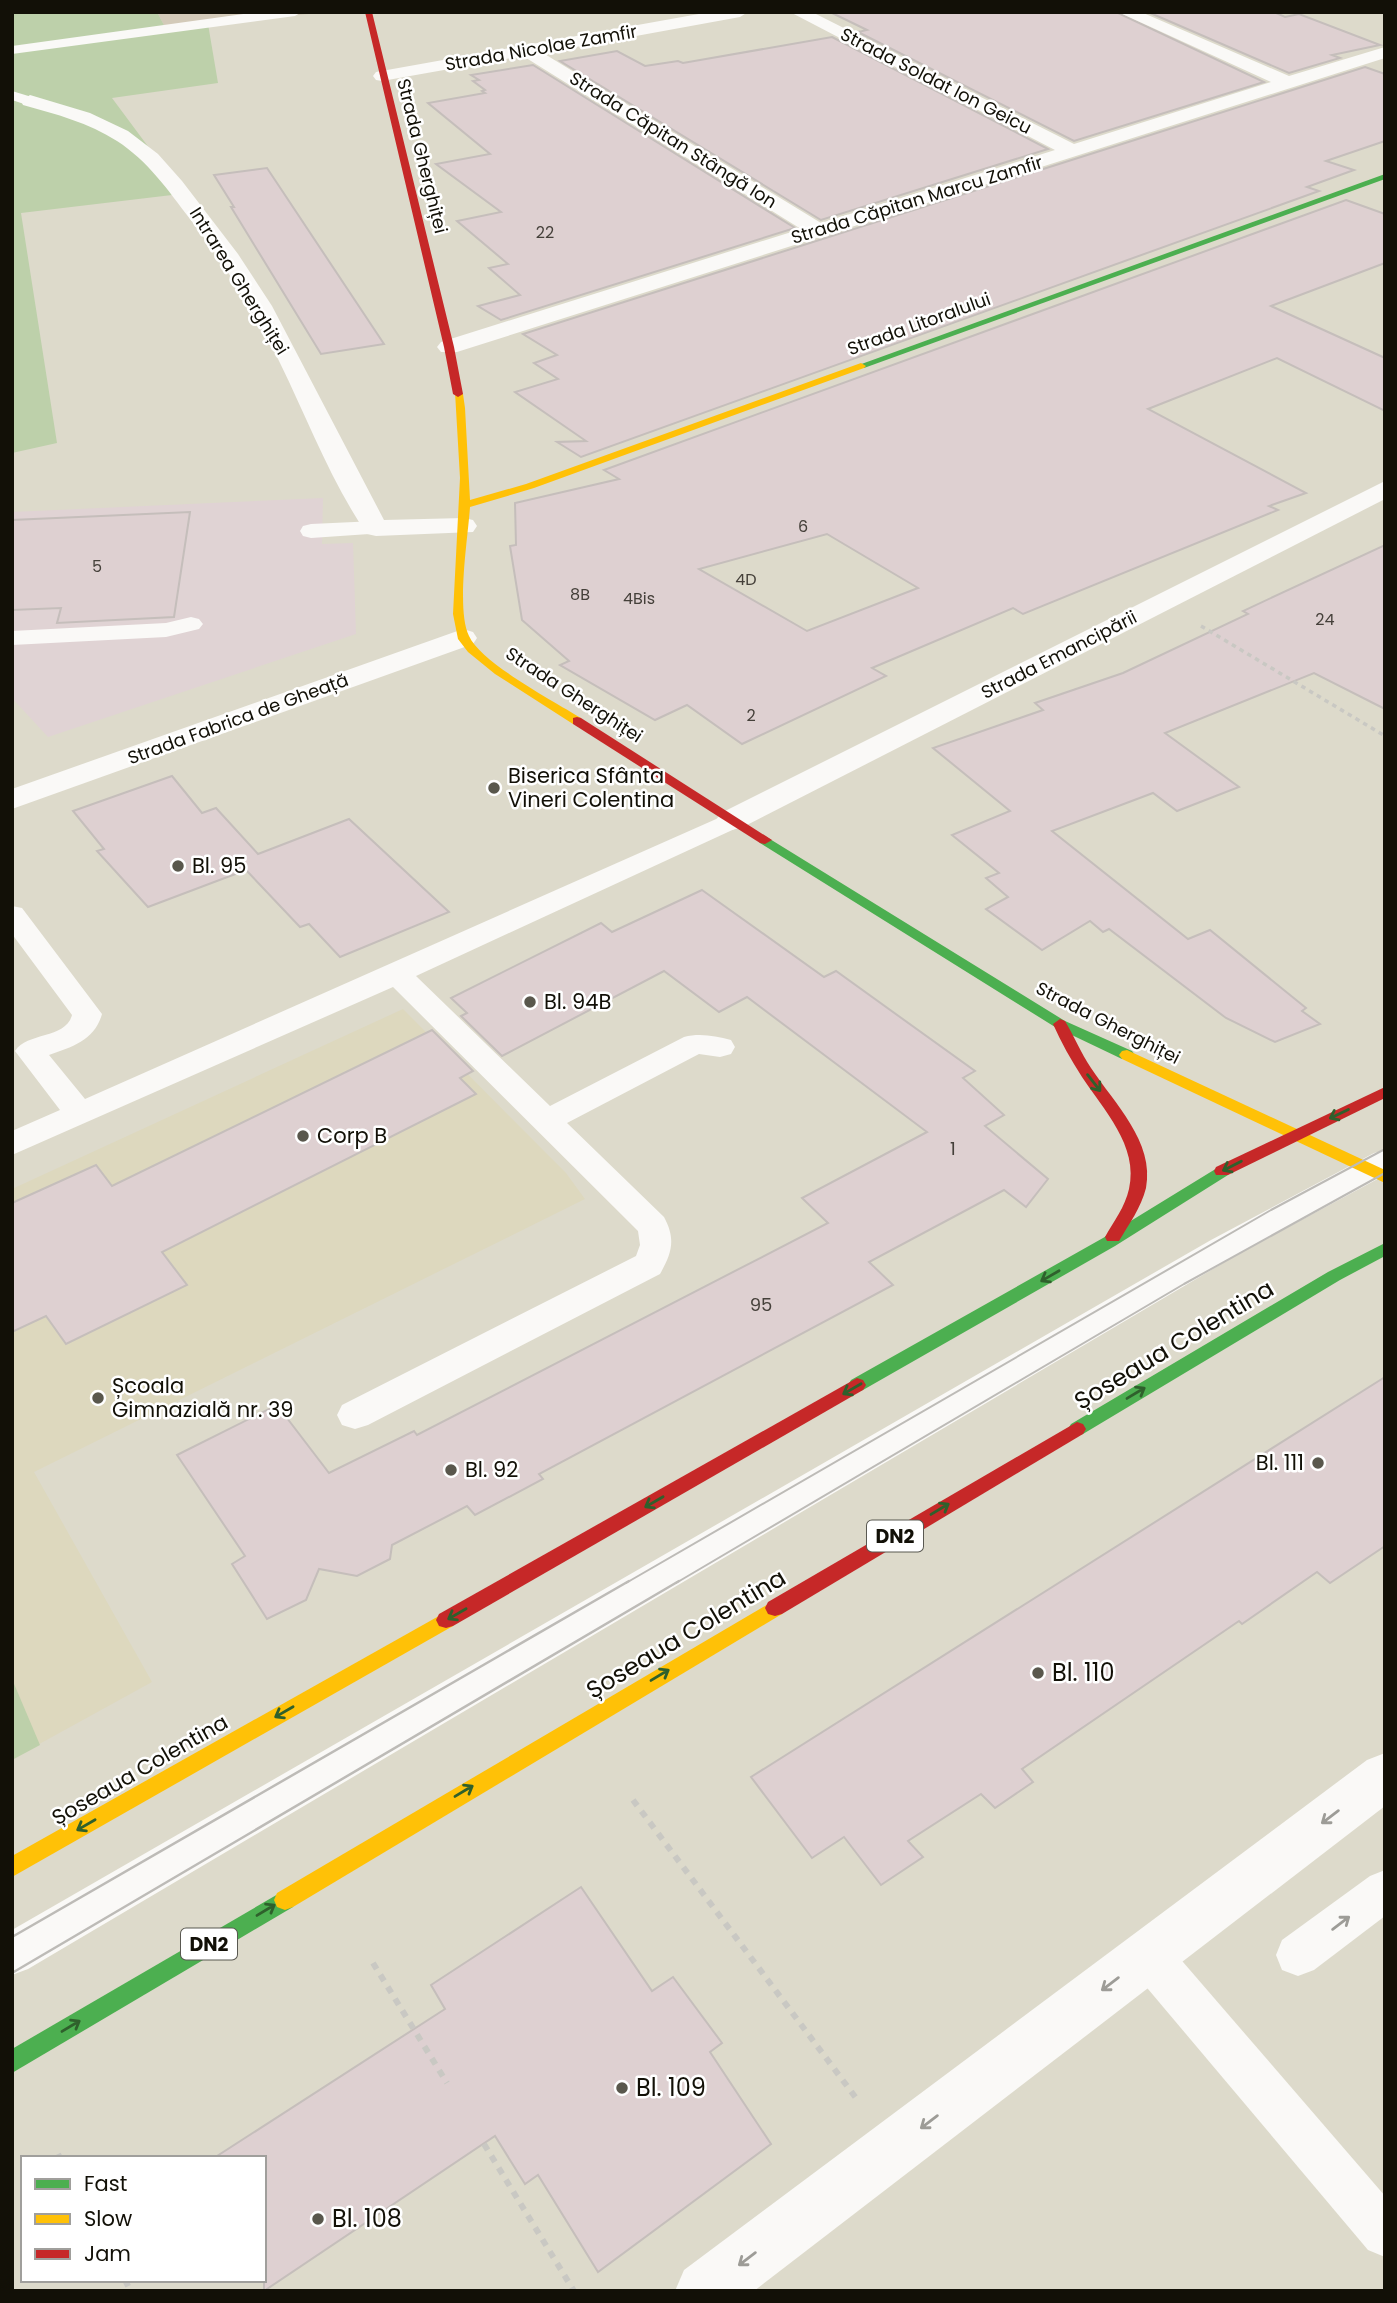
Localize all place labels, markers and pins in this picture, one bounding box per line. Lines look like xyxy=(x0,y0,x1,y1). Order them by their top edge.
place label: Biserica Sfânta Vineri Colentina xyxy=(508,761,674,814)
marker: Biserica Sfânta Vineri Colentina xyxy=(486,780,502,796)
place label: Bl. 95 xyxy=(192,851,246,880)
marker: Bl. 95 xyxy=(170,858,186,874)
place label: Bl. 94B xyxy=(544,987,611,1016)
marker: Bl. 94B xyxy=(522,994,538,1010)
place label: Corp B xyxy=(317,1121,387,1150)
marker: Corp B xyxy=(295,1128,311,1144)
place label: Școala Gimnazială nr. 39 xyxy=(112,1371,294,1424)
marker: Școala Gimnazială nr. 39 xyxy=(90,1390,106,1406)
place label: Bl. 111 xyxy=(1256,1448,1304,1477)
place label: Bl. 92 xyxy=(465,1455,518,1484)
marker: Bl. 111 xyxy=(1310,1455,1326,1471)
marker: Bl. 92 xyxy=(443,1462,459,1478)
place label: Bl. 110 xyxy=(1052,1656,1115,1689)
marker: Bl. 110 xyxy=(1030,1665,1046,1681)
place label: Bl. 109 xyxy=(636,2071,706,2104)
marker: Bl. 109 xyxy=(614,2080,630,2096)
place label: Bl. 108 xyxy=(332,2202,402,2235)
marker: Bl. 108 xyxy=(310,2211,326,2227)

